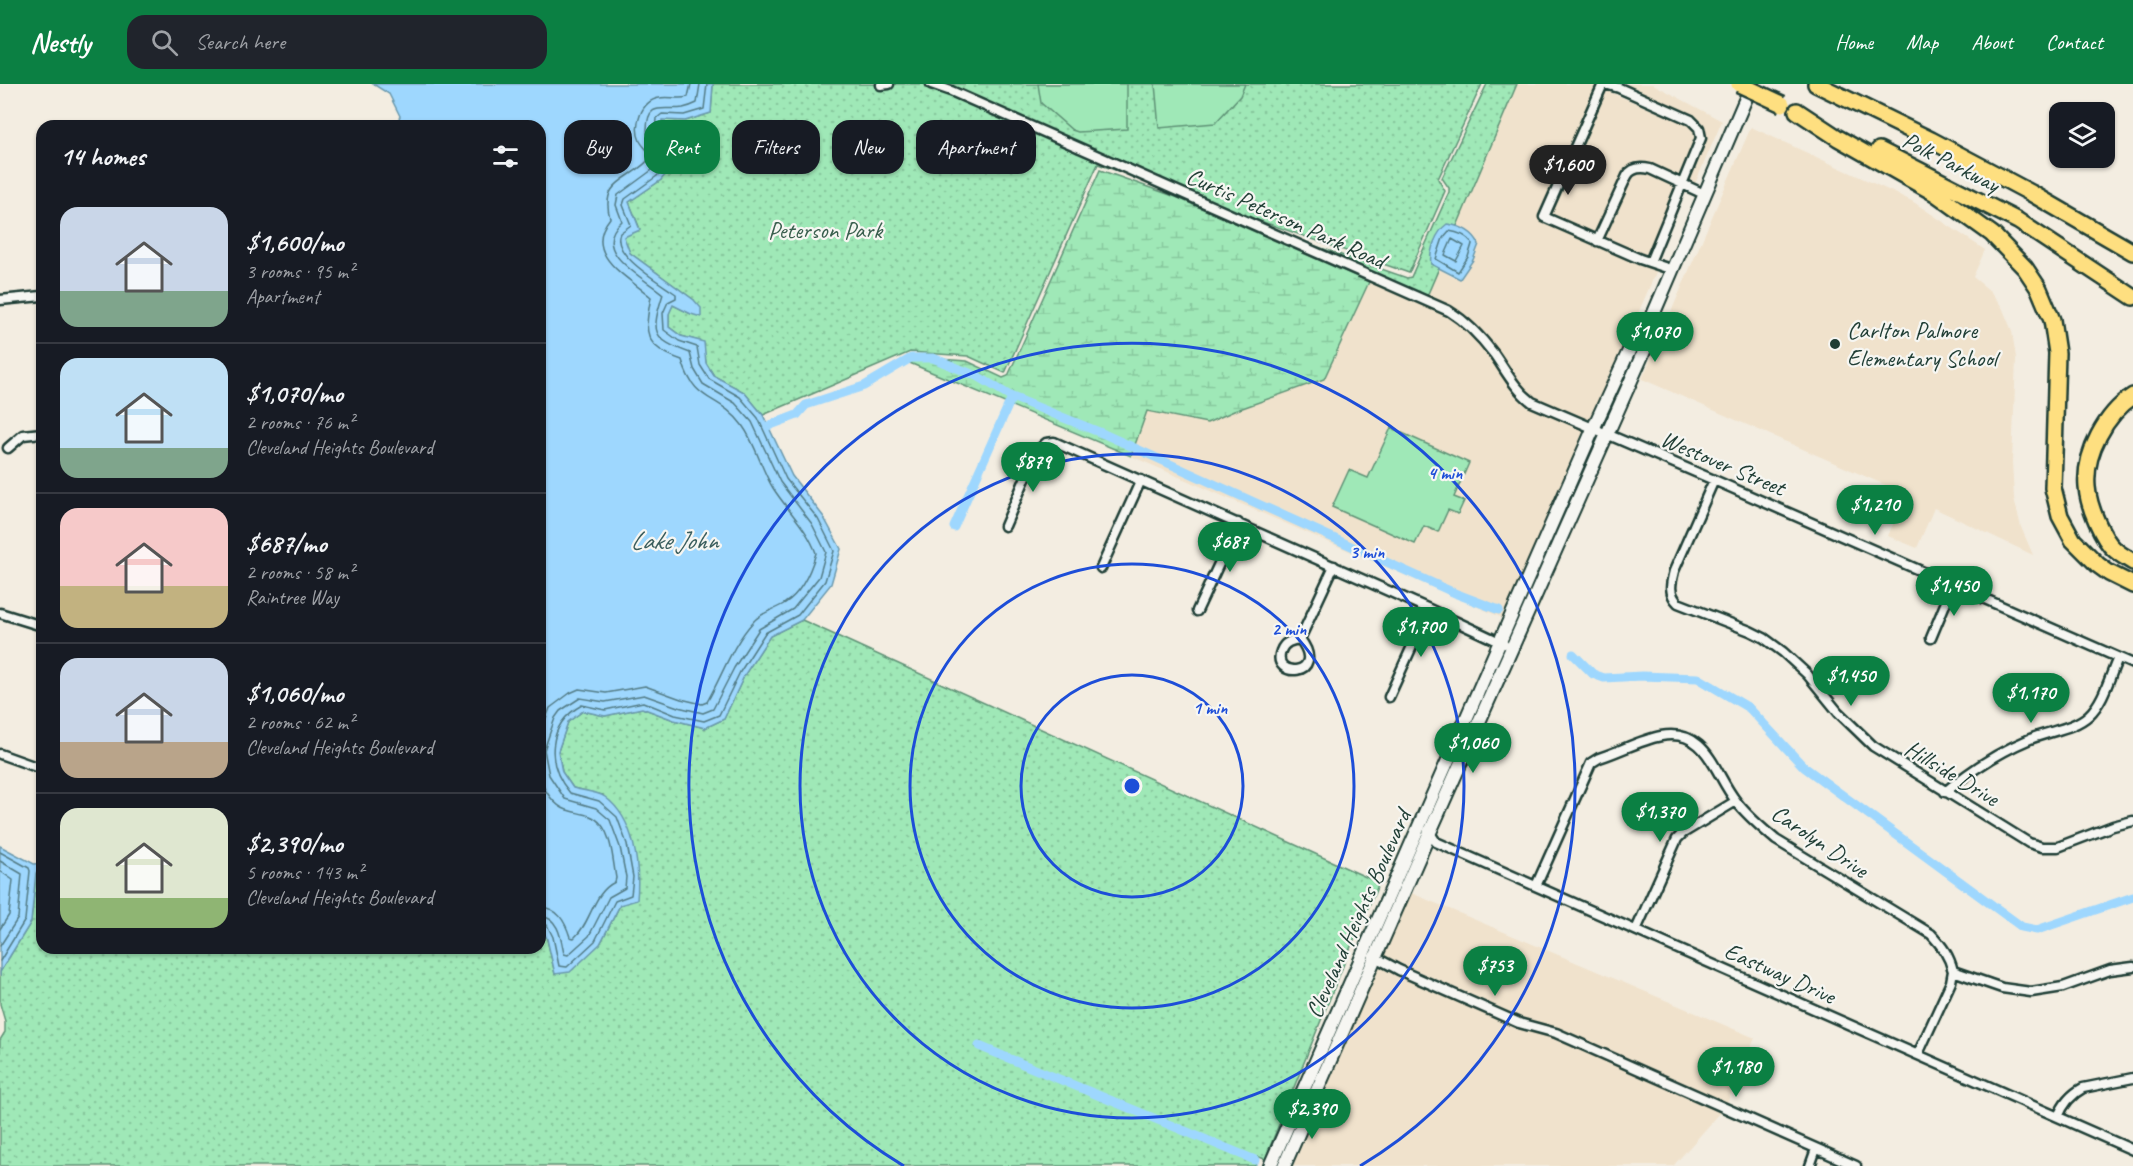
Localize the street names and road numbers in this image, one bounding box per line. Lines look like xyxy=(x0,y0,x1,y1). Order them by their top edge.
street label: Polk Parkway xyxy=(1897,125,2006,200)
street label: Curtis Peterson Park Road xyxy=(1182,161,1393,277)
street label: Westover Street xyxy=(1656,423,1791,503)
street label: Hillside Drive xyxy=(1899,733,2007,814)
street label: Carolyn Drive xyxy=(1766,798,1876,886)
street label: Cleveland Heights Boulevard xyxy=(1299,802,1419,1023)
street label: Eastway Drive xyxy=(1720,935,1842,1012)

